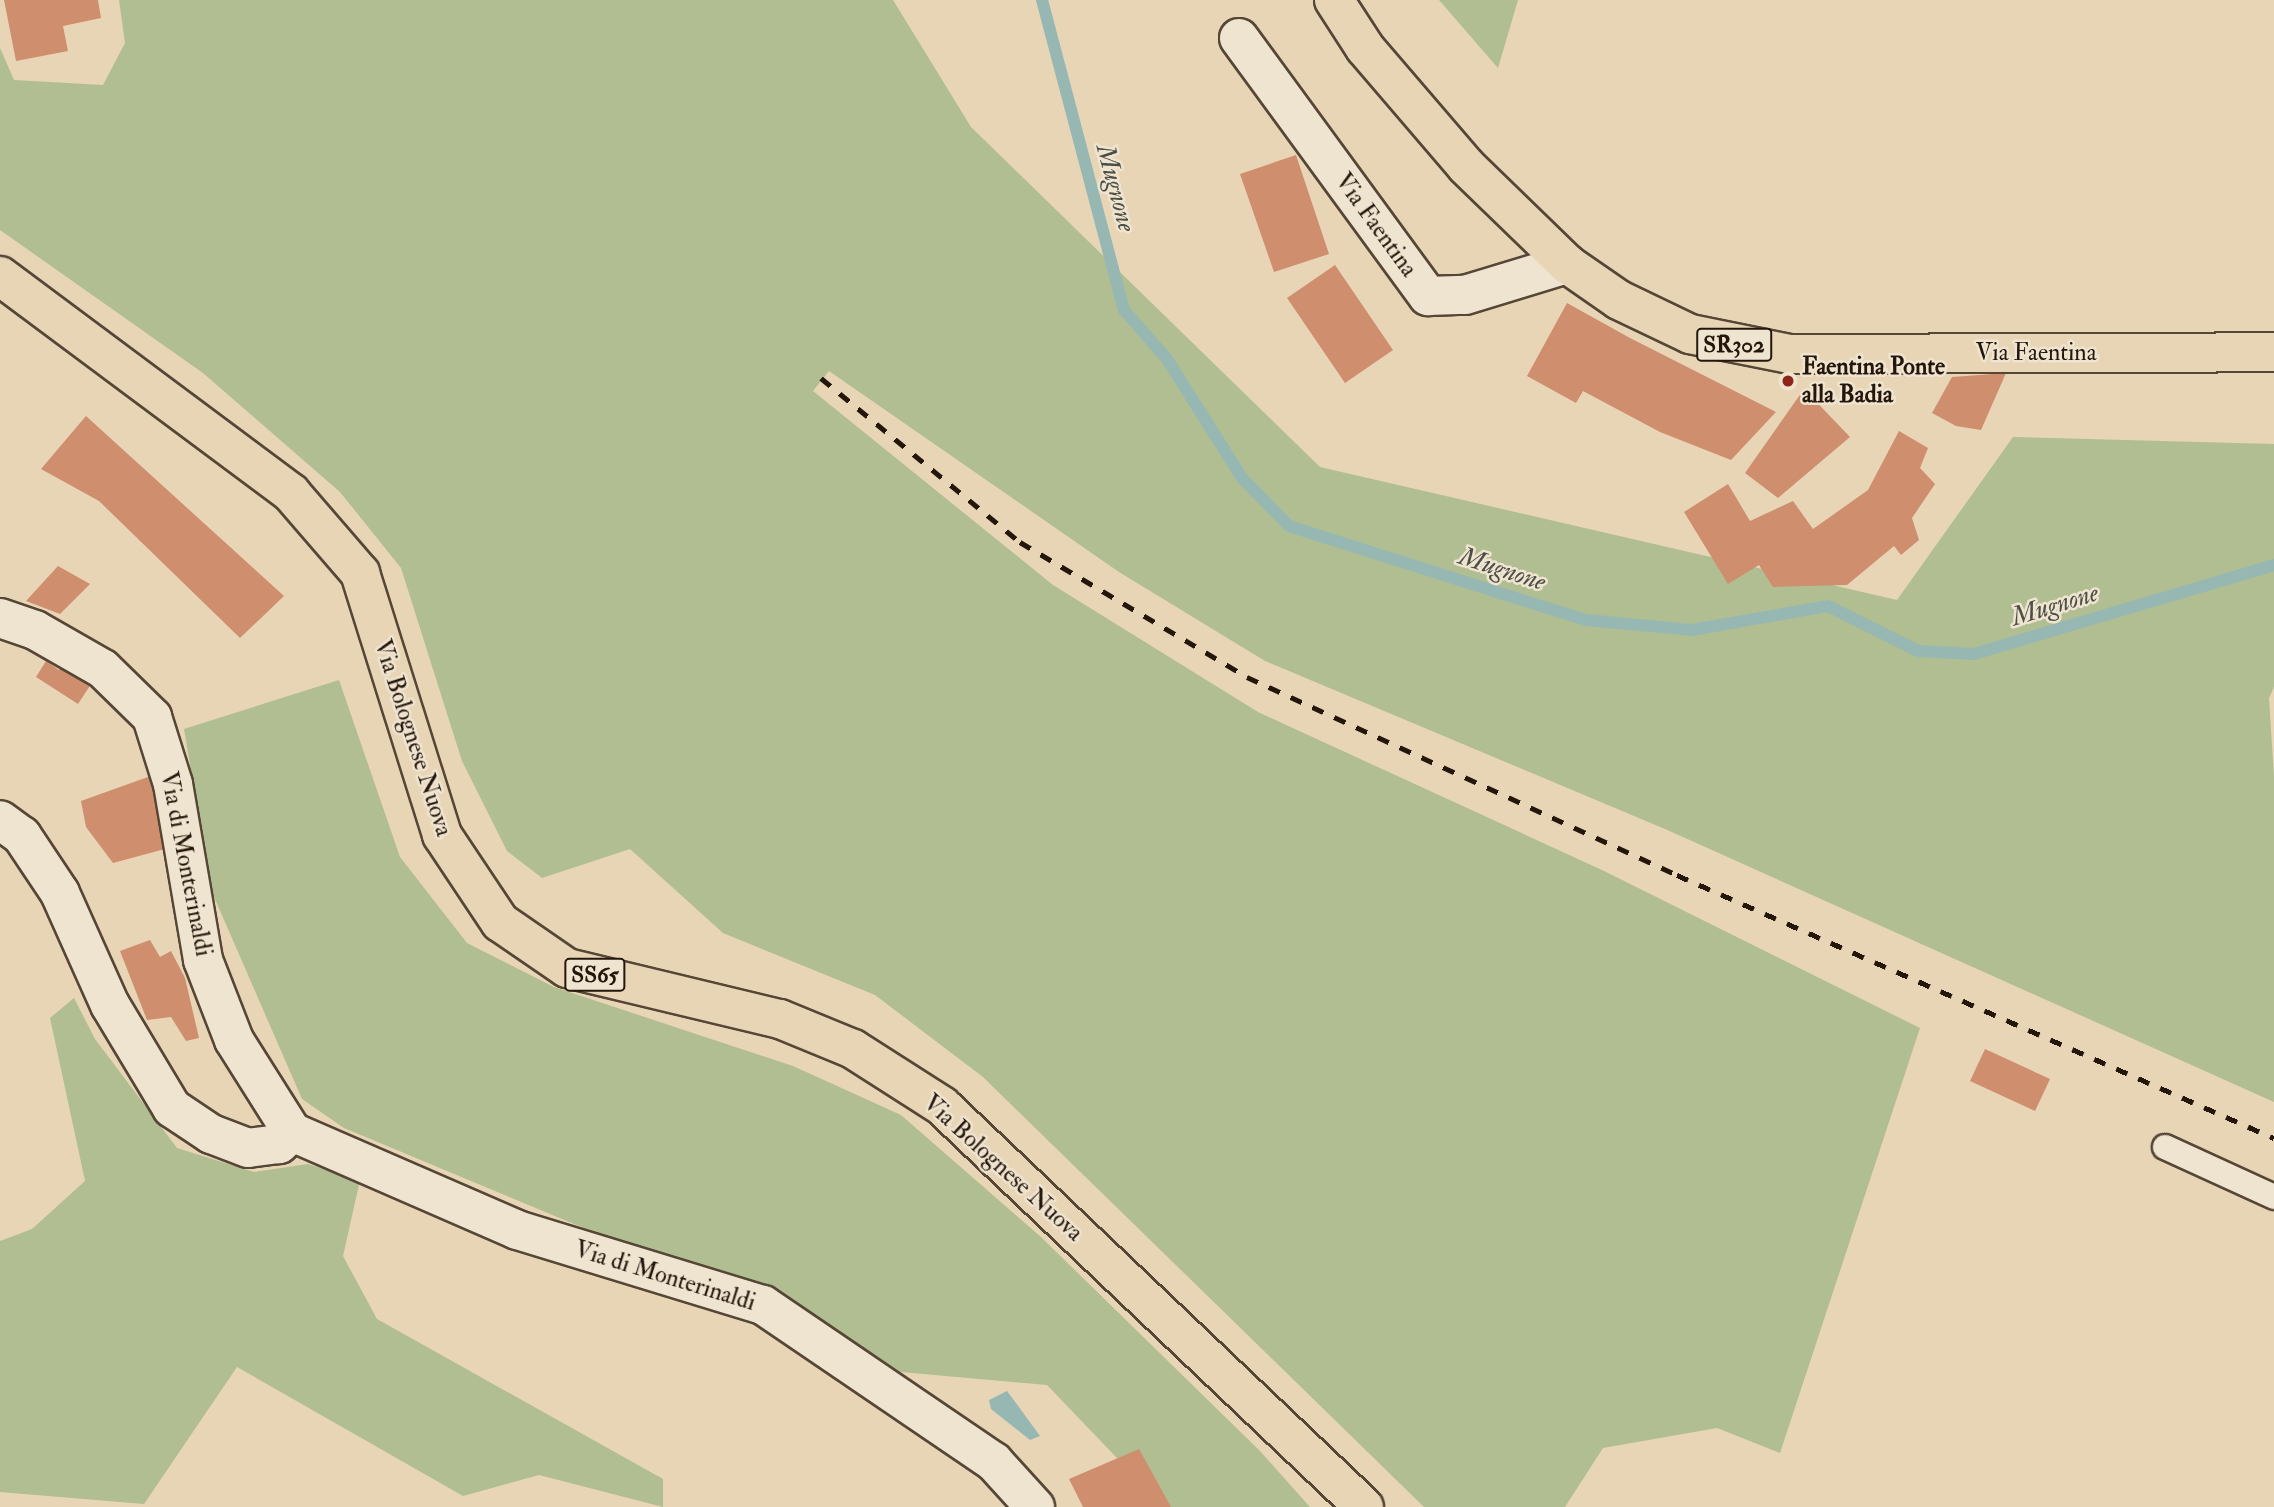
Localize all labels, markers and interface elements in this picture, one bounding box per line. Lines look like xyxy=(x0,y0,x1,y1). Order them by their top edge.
water label: Mugnone xyxy=(1088,141,1142,235)
street label: Via Faentina xyxy=(1329,168,1423,282)
road number: SR302 xyxy=(1696,326,1772,364)
street label: Via Faentina xyxy=(1975,339,2097,367)
place label: Faentina Ponte alla Badia xyxy=(1802,353,1945,409)
marker: Faentina Ponte alla Badia xyxy=(1780,373,1796,389)
water label: Mugnone xyxy=(1455,541,1549,599)
water label: Mugnone xyxy=(2008,578,2102,634)
street label: Via Bolognese Nuova xyxy=(368,636,458,840)
street label: Via di Monterinaldi xyxy=(154,769,218,959)
road number: SS65 xyxy=(564,956,626,994)
street label: Via Bolognese Nuova xyxy=(917,1089,1089,1247)
street label: Via di Monterinaldi xyxy=(571,1235,759,1317)

